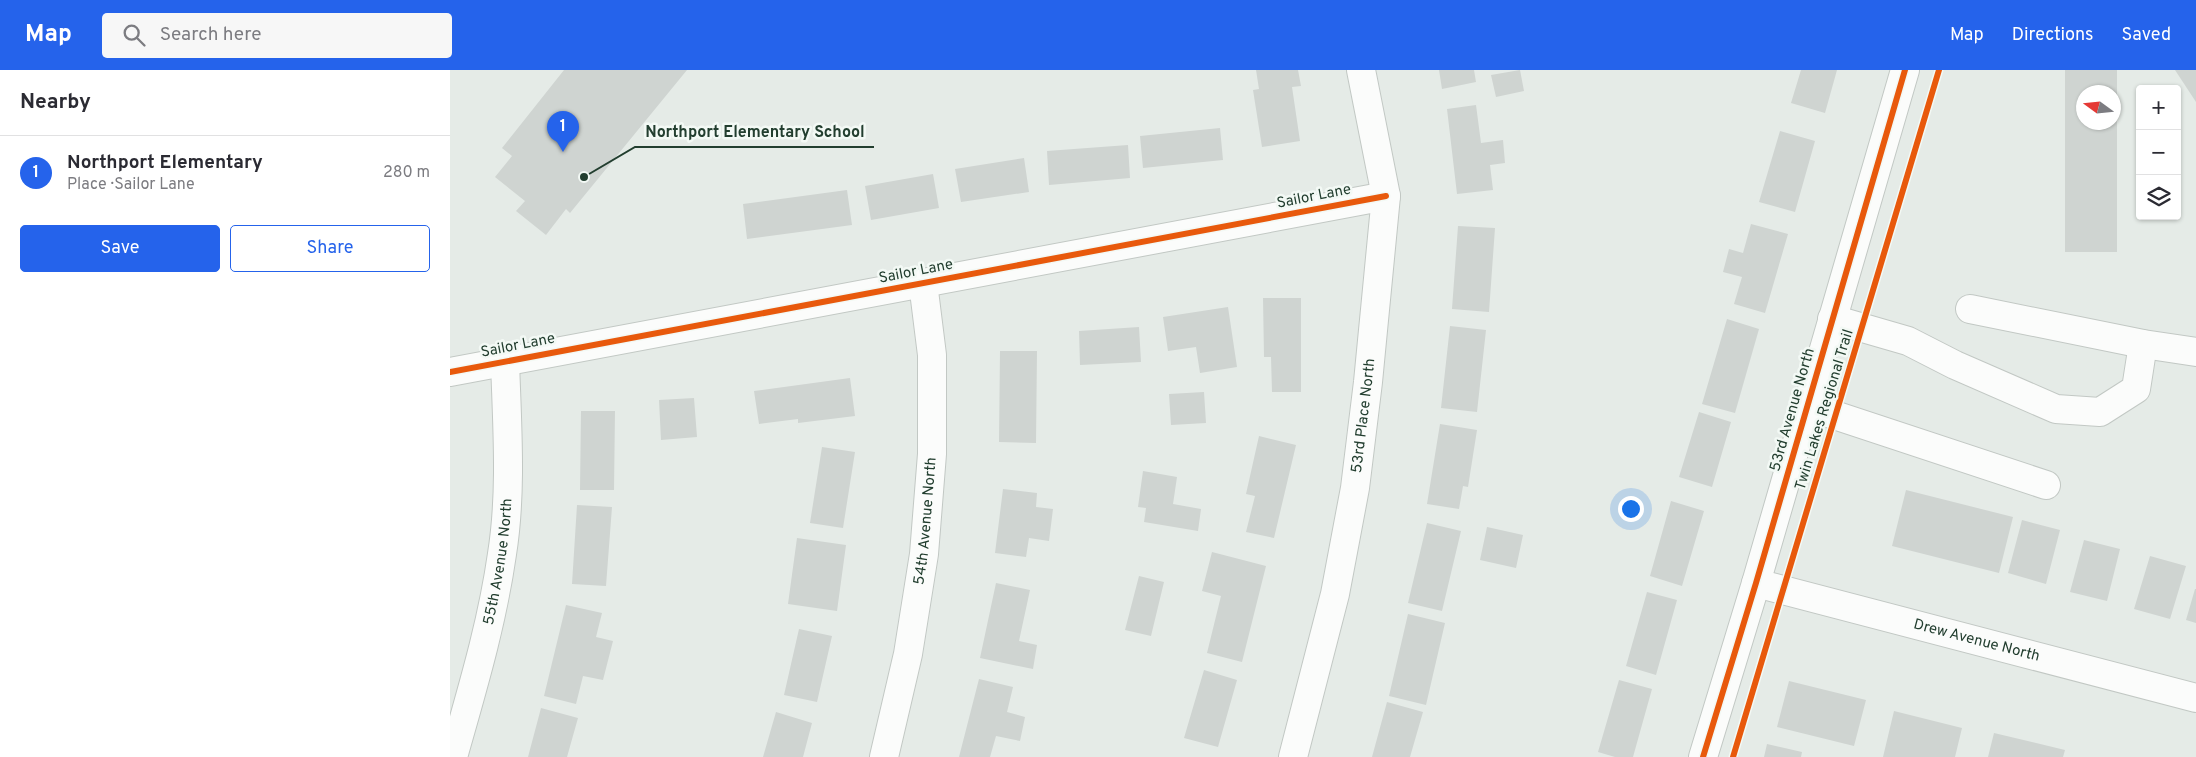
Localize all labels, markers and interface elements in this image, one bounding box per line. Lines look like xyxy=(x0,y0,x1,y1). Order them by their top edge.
search box xyxy=(102,13,452,58)
text: Map xyxy=(25,20,72,50)
icon: search xyxy=(120,21,148,49)
text: Search here xyxy=(160,23,261,47)
text: Map xyxy=(1950,24,1984,47)
text: Directions xyxy=(2012,24,2094,47)
text: Saved xyxy=(2122,24,2171,47)
north arrow xyxy=(2076,85,2121,130)
map controls xyxy=(2136,85,2181,220)
button: + xyxy=(2136,85,2181,130)
text: Nearby xyxy=(20,89,91,116)
pin: 1 xyxy=(547,111,579,152)
callout: Northport Elementary School xyxy=(635,116,874,147)
text: Northport Elementary School xyxy=(645,123,865,143)
button: − xyxy=(2136,130,2181,175)
text: Northport Elementary xyxy=(67,151,263,175)
text: 1 xyxy=(33,163,39,183)
text: 280 m xyxy=(383,163,430,183)
text: Place · Sailor Lane xyxy=(67,175,195,195)
button: layers xyxy=(2136,175,2181,220)
street label: Sailor Lane xyxy=(1275,180,1353,214)
button: Save xyxy=(20,225,220,272)
button: Share xyxy=(230,225,430,272)
street label: Sailor Lane xyxy=(877,255,955,289)
street label: Twin Lakes Regional Trail xyxy=(1791,327,1859,493)
street label: Sailor Lane xyxy=(479,329,557,363)
street label: 53rd Avenue North xyxy=(1766,346,1820,474)
street label: 53rd Place North xyxy=(1347,357,1380,474)
street label: 54th Avenue North xyxy=(910,456,941,586)
your location xyxy=(1618,496,1644,522)
street label: 55th Avenue North xyxy=(479,498,517,627)
street label: Drew Avenue North xyxy=(1911,615,2042,666)

